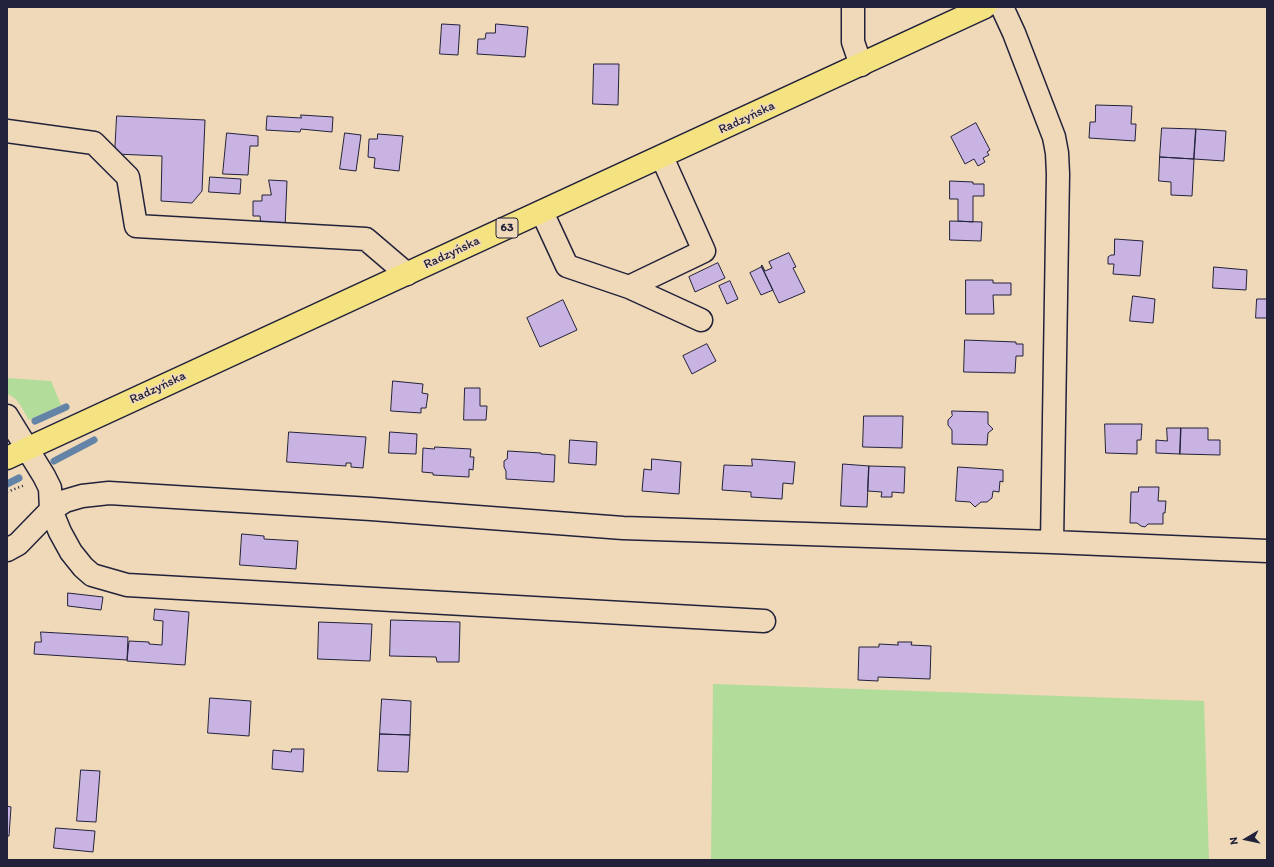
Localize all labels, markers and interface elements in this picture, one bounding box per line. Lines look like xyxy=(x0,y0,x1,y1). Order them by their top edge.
street label: Radzyńska xyxy=(716,98,778,138)
road number: 63 xyxy=(496,218,518,238)
street label: Radzyńska xyxy=(421,233,483,273)
street label: Radzyńska xyxy=(127,368,189,408)
north arrow xyxy=(1226,819,1266,859)
text: N xyxy=(1227,836,1241,846)

